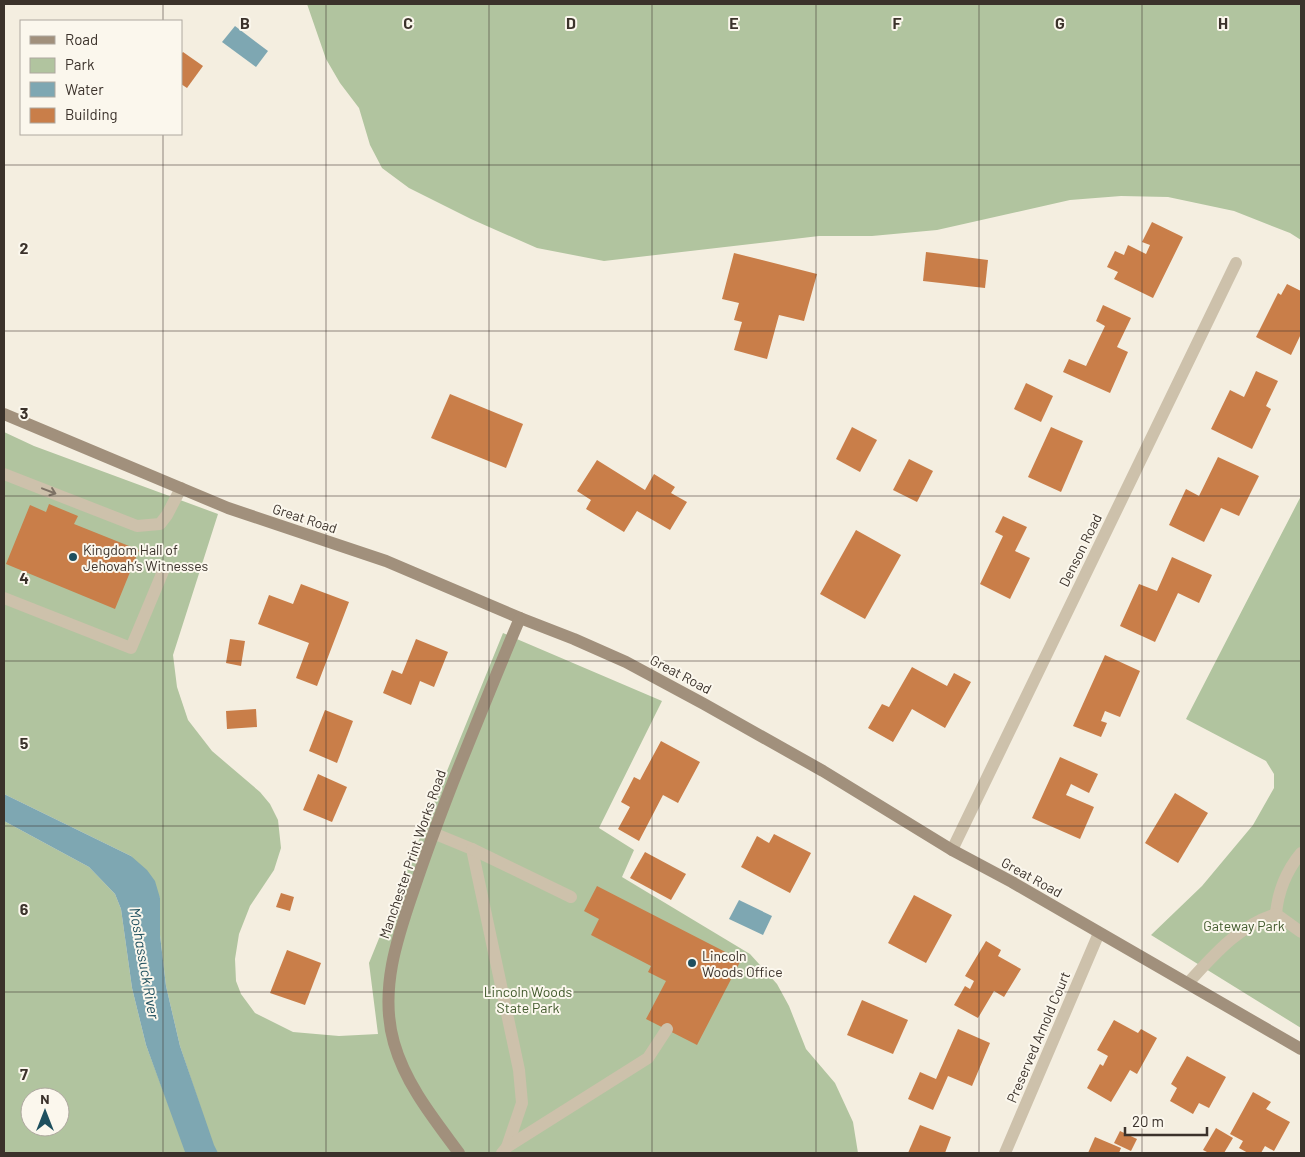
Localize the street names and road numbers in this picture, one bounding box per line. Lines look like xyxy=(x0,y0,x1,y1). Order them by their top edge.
street label: Great Road xyxy=(271,500,339,536)
street label: Denson Road xyxy=(1055,511,1105,589)
street label: Great Road xyxy=(647,651,715,697)
street label: Manchester Print Works Road xyxy=(375,767,449,941)
street label: Great Road xyxy=(999,853,1065,901)
street label: Preserved Arnold Court xyxy=(1003,969,1073,1105)

